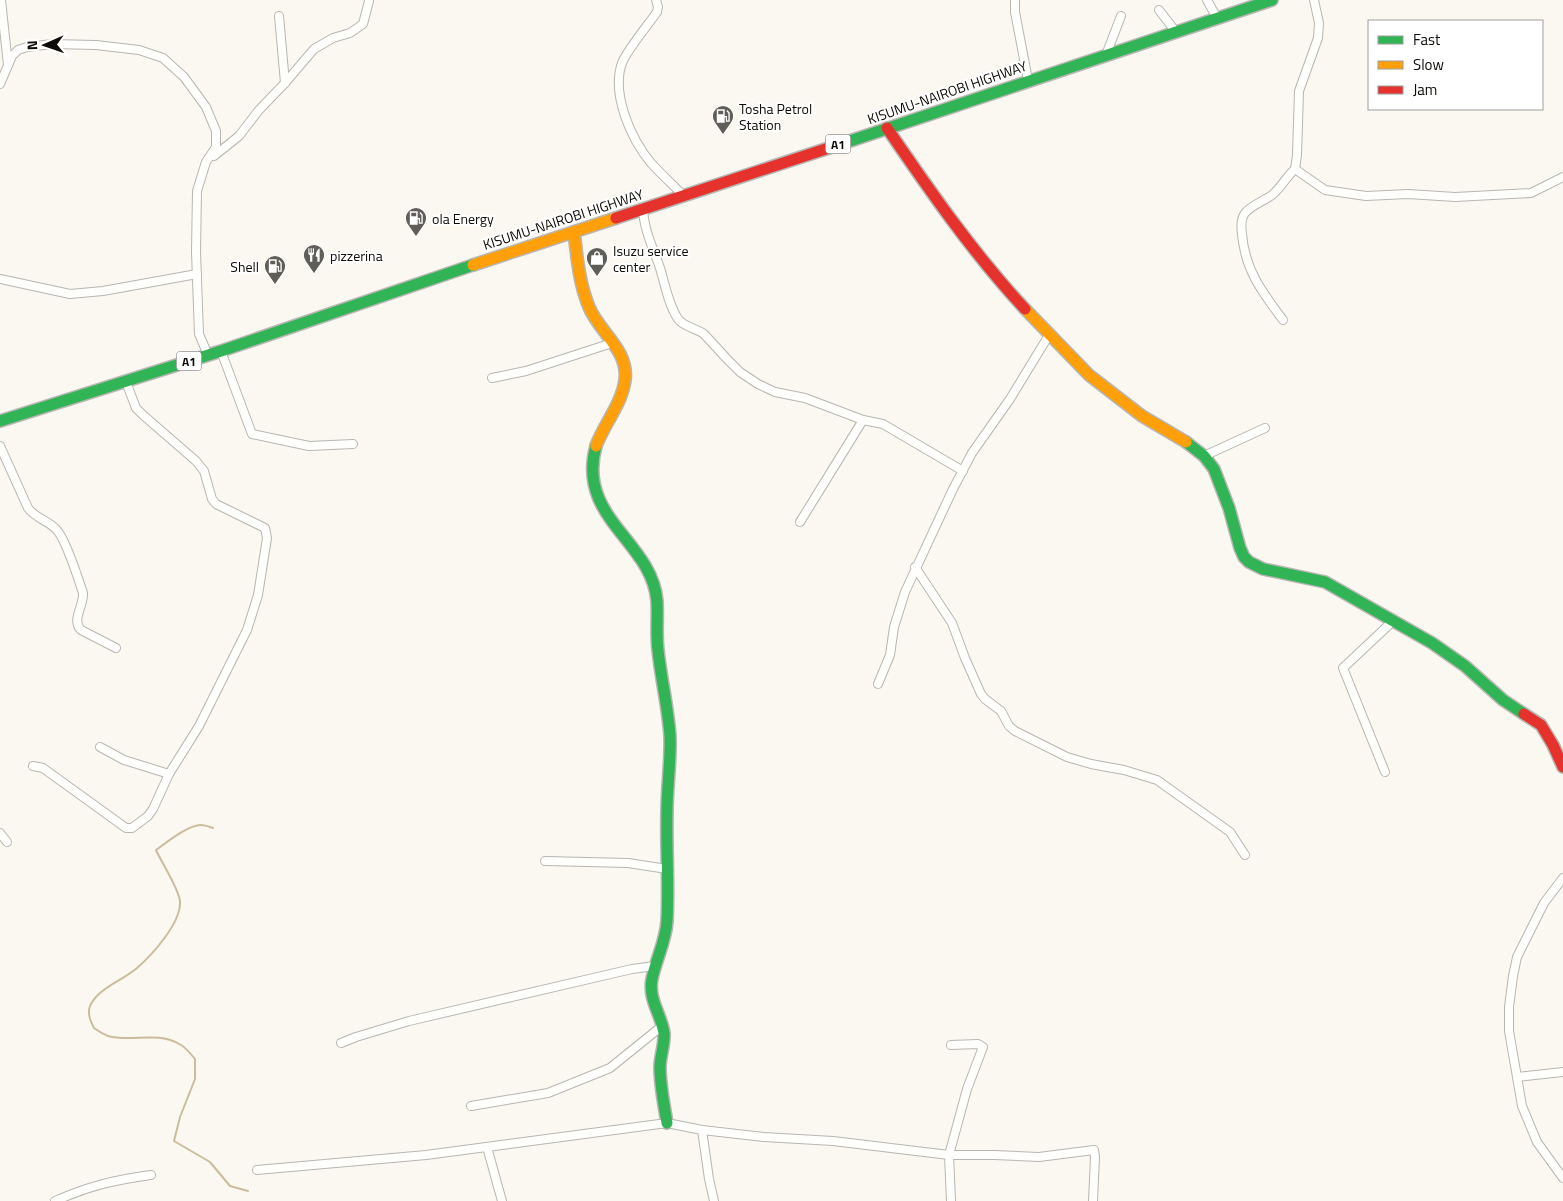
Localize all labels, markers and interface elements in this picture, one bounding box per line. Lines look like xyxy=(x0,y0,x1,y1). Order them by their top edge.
north arrow xyxy=(20,20,70,70)
legend xyxy=(1368,20,1543,110)
text: Fast xyxy=(1413,28,1441,51)
text: N xyxy=(21,40,42,51)
text: Slow xyxy=(1413,53,1444,76)
street label: KISUMU-NAIROBI HIGHWAY xyxy=(864,55,1030,129)
text: Jam xyxy=(1413,78,1437,101)
place label: Tosha Petrol Station xyxy=(739,98,812,135)
fuel station icon: Tosha Petrol Station xyxy=(711,104,735,135)
road number: A1 xyxy=(826,134,850,154)
street label: KISUMU-NAIROBI HIGHWAY xyxy=(480,183,646,255)
fuel station icon: ola Energy xyxy=(404,206,428,237)
place label: ola Energy xyxy=(432,208,494,229)
place label: Isuzu service center xyxy=(613,240,689,277)
restaurant icon: pizzerina xyxy=(302,243,326,274)
place label: pizzerina xyxy=(330,245,383,266)
shop icon: Isuzu service center xyxy=(585,246,609,277)
fuel station icon: Shell xyxy=(263,254,287,285)
place label: Shell xyxy=(230,256,259,277)
road number: A1 xyxy=(176,352,202,371)

